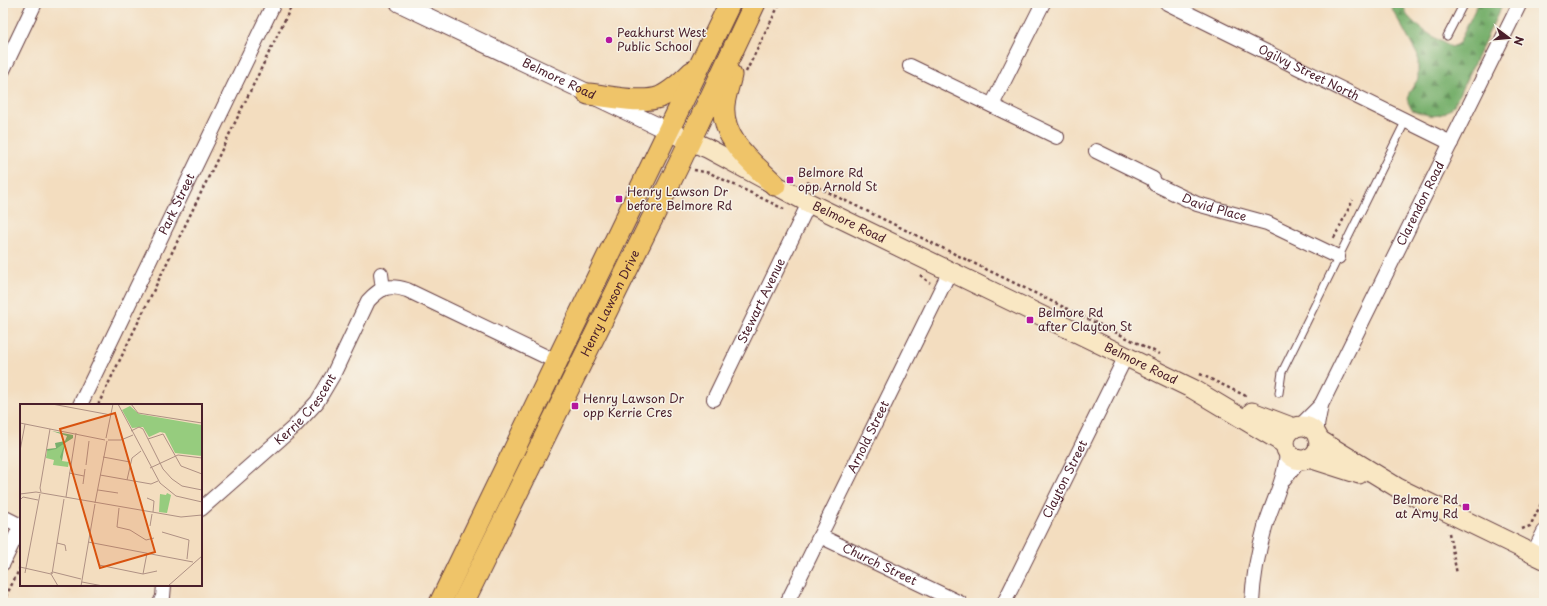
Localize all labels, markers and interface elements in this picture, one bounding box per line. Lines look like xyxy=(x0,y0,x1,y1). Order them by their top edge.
north arrow xyxy=(1489,18,1529,58)
place label: Peakhurst West Public School xyxy=(617,23,707,55)
text: N xyxy=(1510,34,1528,48)
marker: Peakhurst West Public School xyxy=(604,35,614,45)
street label: Ogilvy Street North xyxy=(1256,39,1363,105)
street label: Belmore Road xyxy=(520,53,599,103)
street label: Clarendon Road xyxy=(1391,158,1448,249)
place label: Belmore Rd opp Arnold St xyxy=(798,163,877,195)
street label: Park Street xyxy=(154,170,199,237)
marker: Belmore Rd opp Arnold St xyxy=(785,175,795,185)
place label: Henry Lawson Dr before Belmore Rd xyxy=(627,182,733,214)
street label: David Place xyxy=(1179,188,1249,225)
marker: Henry Lawson Dr before Belmore Rd xyxy=(614,194,624,204)
street label: Belmore Road xyxy=(810,196,889,247)
street label: Henry Lawson Drive xyxy=(576,246,643,359)
street label: Stewart Avenue xyxy=(732,254,789,346)
place label: Belmore Rd after Clayton St xyxy=(1038,303,1132,335)
marker: Belmore Rd after Clayton St xyxy=(1025,315,1035,325)
street label: Belmore Road xyxy=(1101,337,1181,388)
street label: Kerrie Crescent xyxy=(270,370,340,448)
place label: Henry Lawson Dr opp Kerrie Cres xyxy=(583,389,685,421)
street label: Arnold Street xyxy=(842,397,893,476)
marker: Henry Lawson Dr opp Kerrie Cres xyxy=(570,401,580,411)
inset map xyxy=(20,404,202,586)
street label: Clayton Street xyxy=(1037,437,1091,521)
place label: Belmore Rd at Amy Rd xyxy=(1393,490,1459,522)
marker: Belmore Rd at Amy Rd xyxy=(1461,502,1471,512)
street label: Church Street xyxy=(840,538,920,589)

